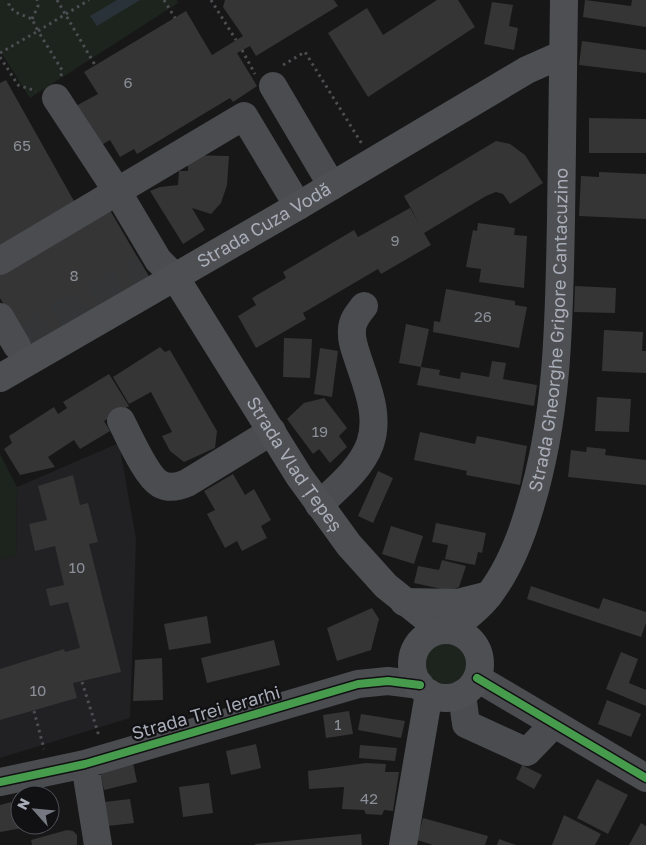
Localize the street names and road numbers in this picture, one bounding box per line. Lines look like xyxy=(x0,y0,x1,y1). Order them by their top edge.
street label: Strada Gheorghe Grigore Cantacuzino xyxy=(523,168,572,494)
street label: Strada Cuza Vodă xyxy=(193,177,335,272)
street label: Strada Vlad Țepeș xyxy=(242,392,348,536)
street label: Strada Trei Ierarhi xyxy=(129,680,282,744)

